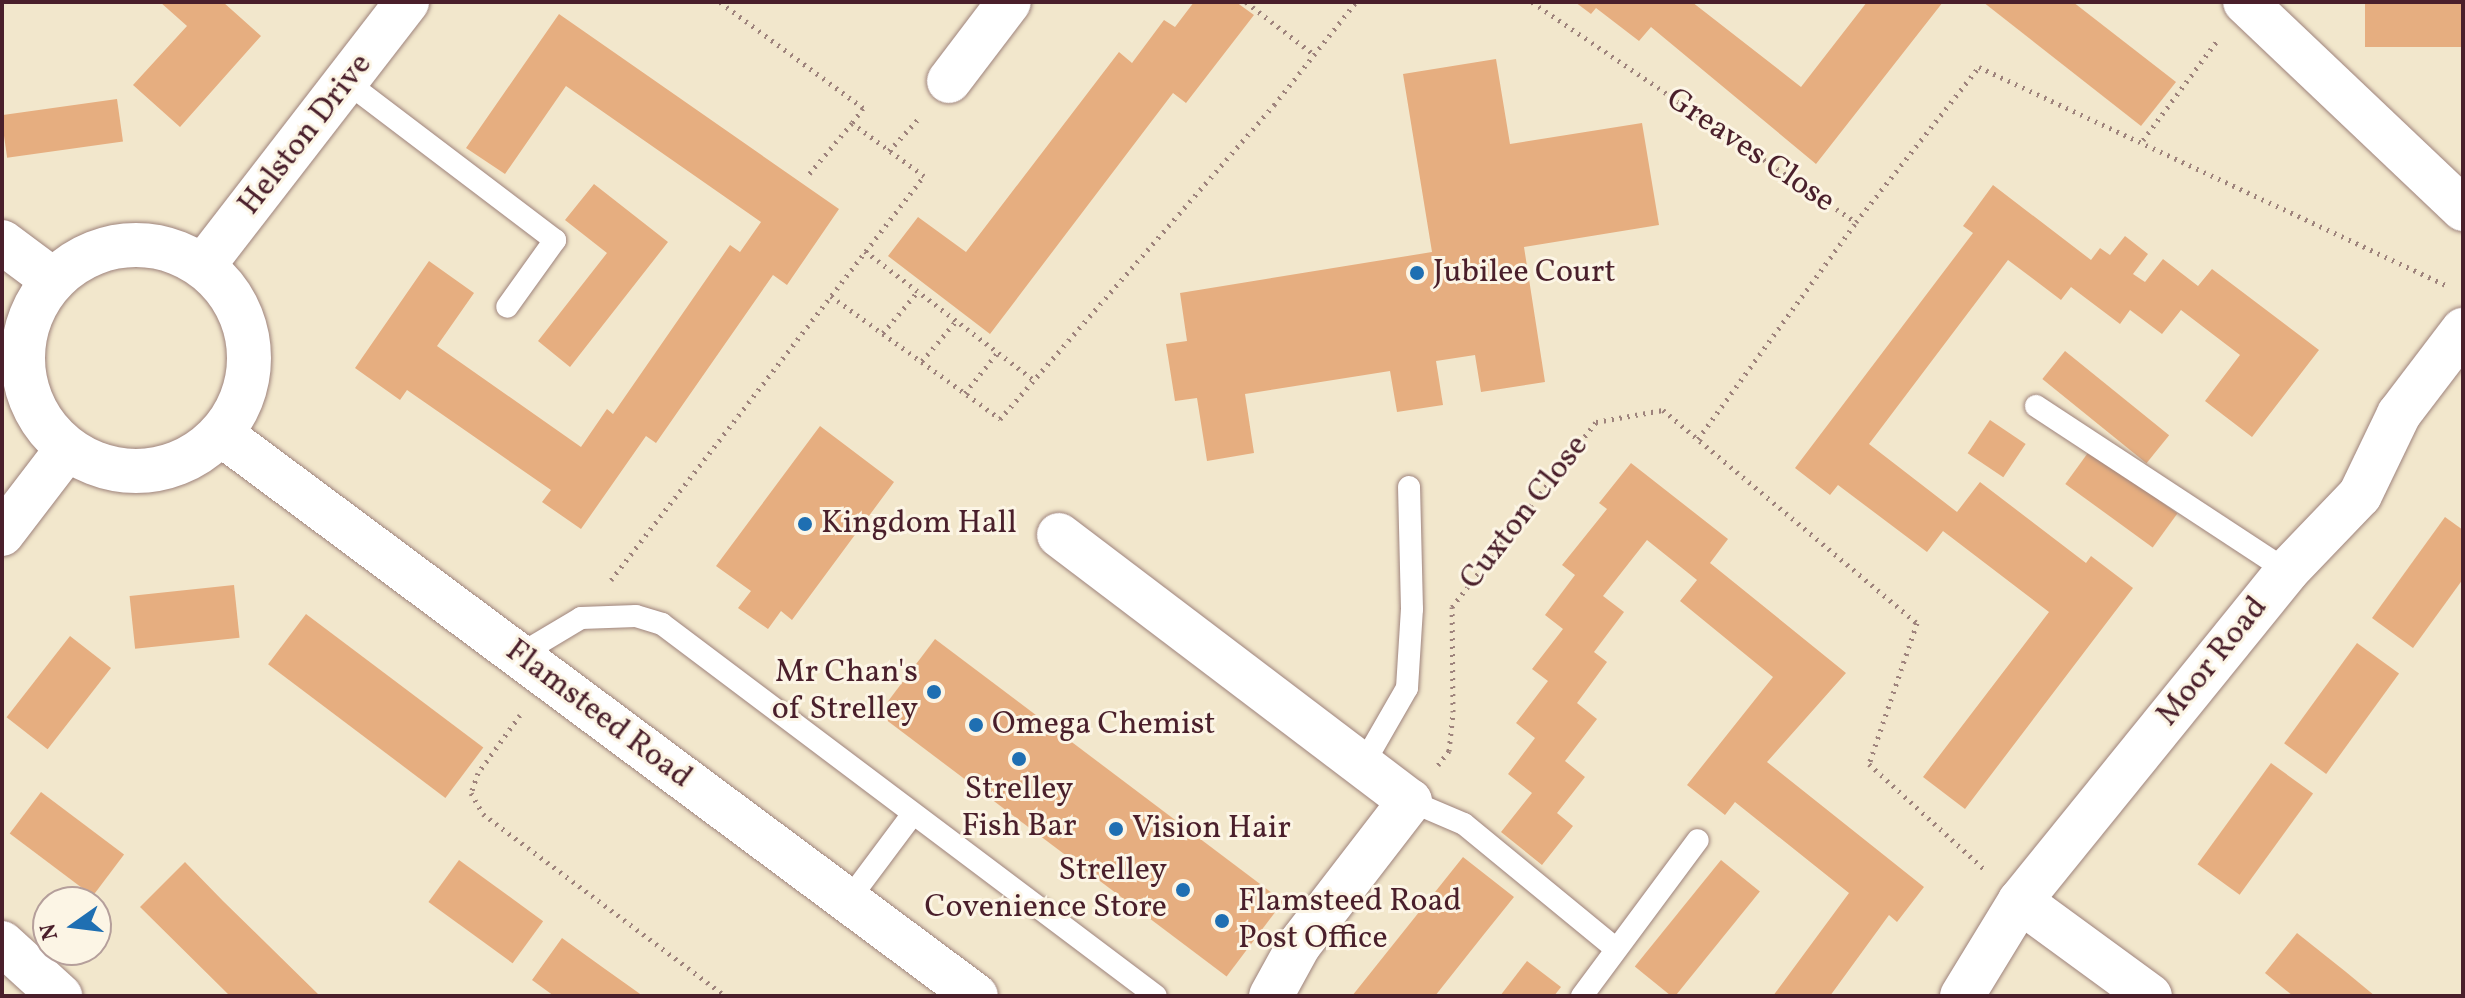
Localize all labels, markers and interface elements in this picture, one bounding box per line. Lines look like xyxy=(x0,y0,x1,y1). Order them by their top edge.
street label: Helston Drive xyxy=(231,47,381,223)
street label: Greaves Close xyxy=(1658,81,1842,221)
place label: Jubilee Court xyxy=(1433,254,1616,292)
marker: Jubilee Court xyxy=(1408,264,1426,282)
street label: Cuxton Close xyxy=(1453,428,1597,598)
place label: Kingdom Hall xyxy=(821,505,1017,543)
marker: Kingdom Hall xyxy=(796,515,814,533)
street label: Moor Road xyxy=(2149,590,2277,734)
street label: Flamsteed Road xyxy=(497,632,699,798)
place label: Mr Chan's of Strelley xyxy=(775,655,918,730)
marker: Mr Chan's of Strelley xyxy=(925,683,943,701)
place label: Omega Chemist xyxy=(992,706,1216,744)
marker: Omega Chemist xyxy=(967,716,985,734)
marker: Strelley Fish Bar xyxy=(1010,750,1028,768)
place label: Strelley Fish Bar xyxy=(961,772,1077,847)
place label: Vision Hair xyxy=(1132,810,1291,848)
marker: Vision Hair xyxy=(1107,820,1125,838)
place label: Strelley Covenience Store xyxy=(925,853,1167,928)
marker: Strelley Covenience Store xyxy=(1174,881,1192,899)
place label: Flamsteed Road Post Office xyxy=(1238,884,1461,959)
north arrow xyxy=(32,886,112,966)
marker: Flamsteed Road Post Office xyxy=(1213,912,1231,930)
text: N xyxy=(33,920,67,943)

